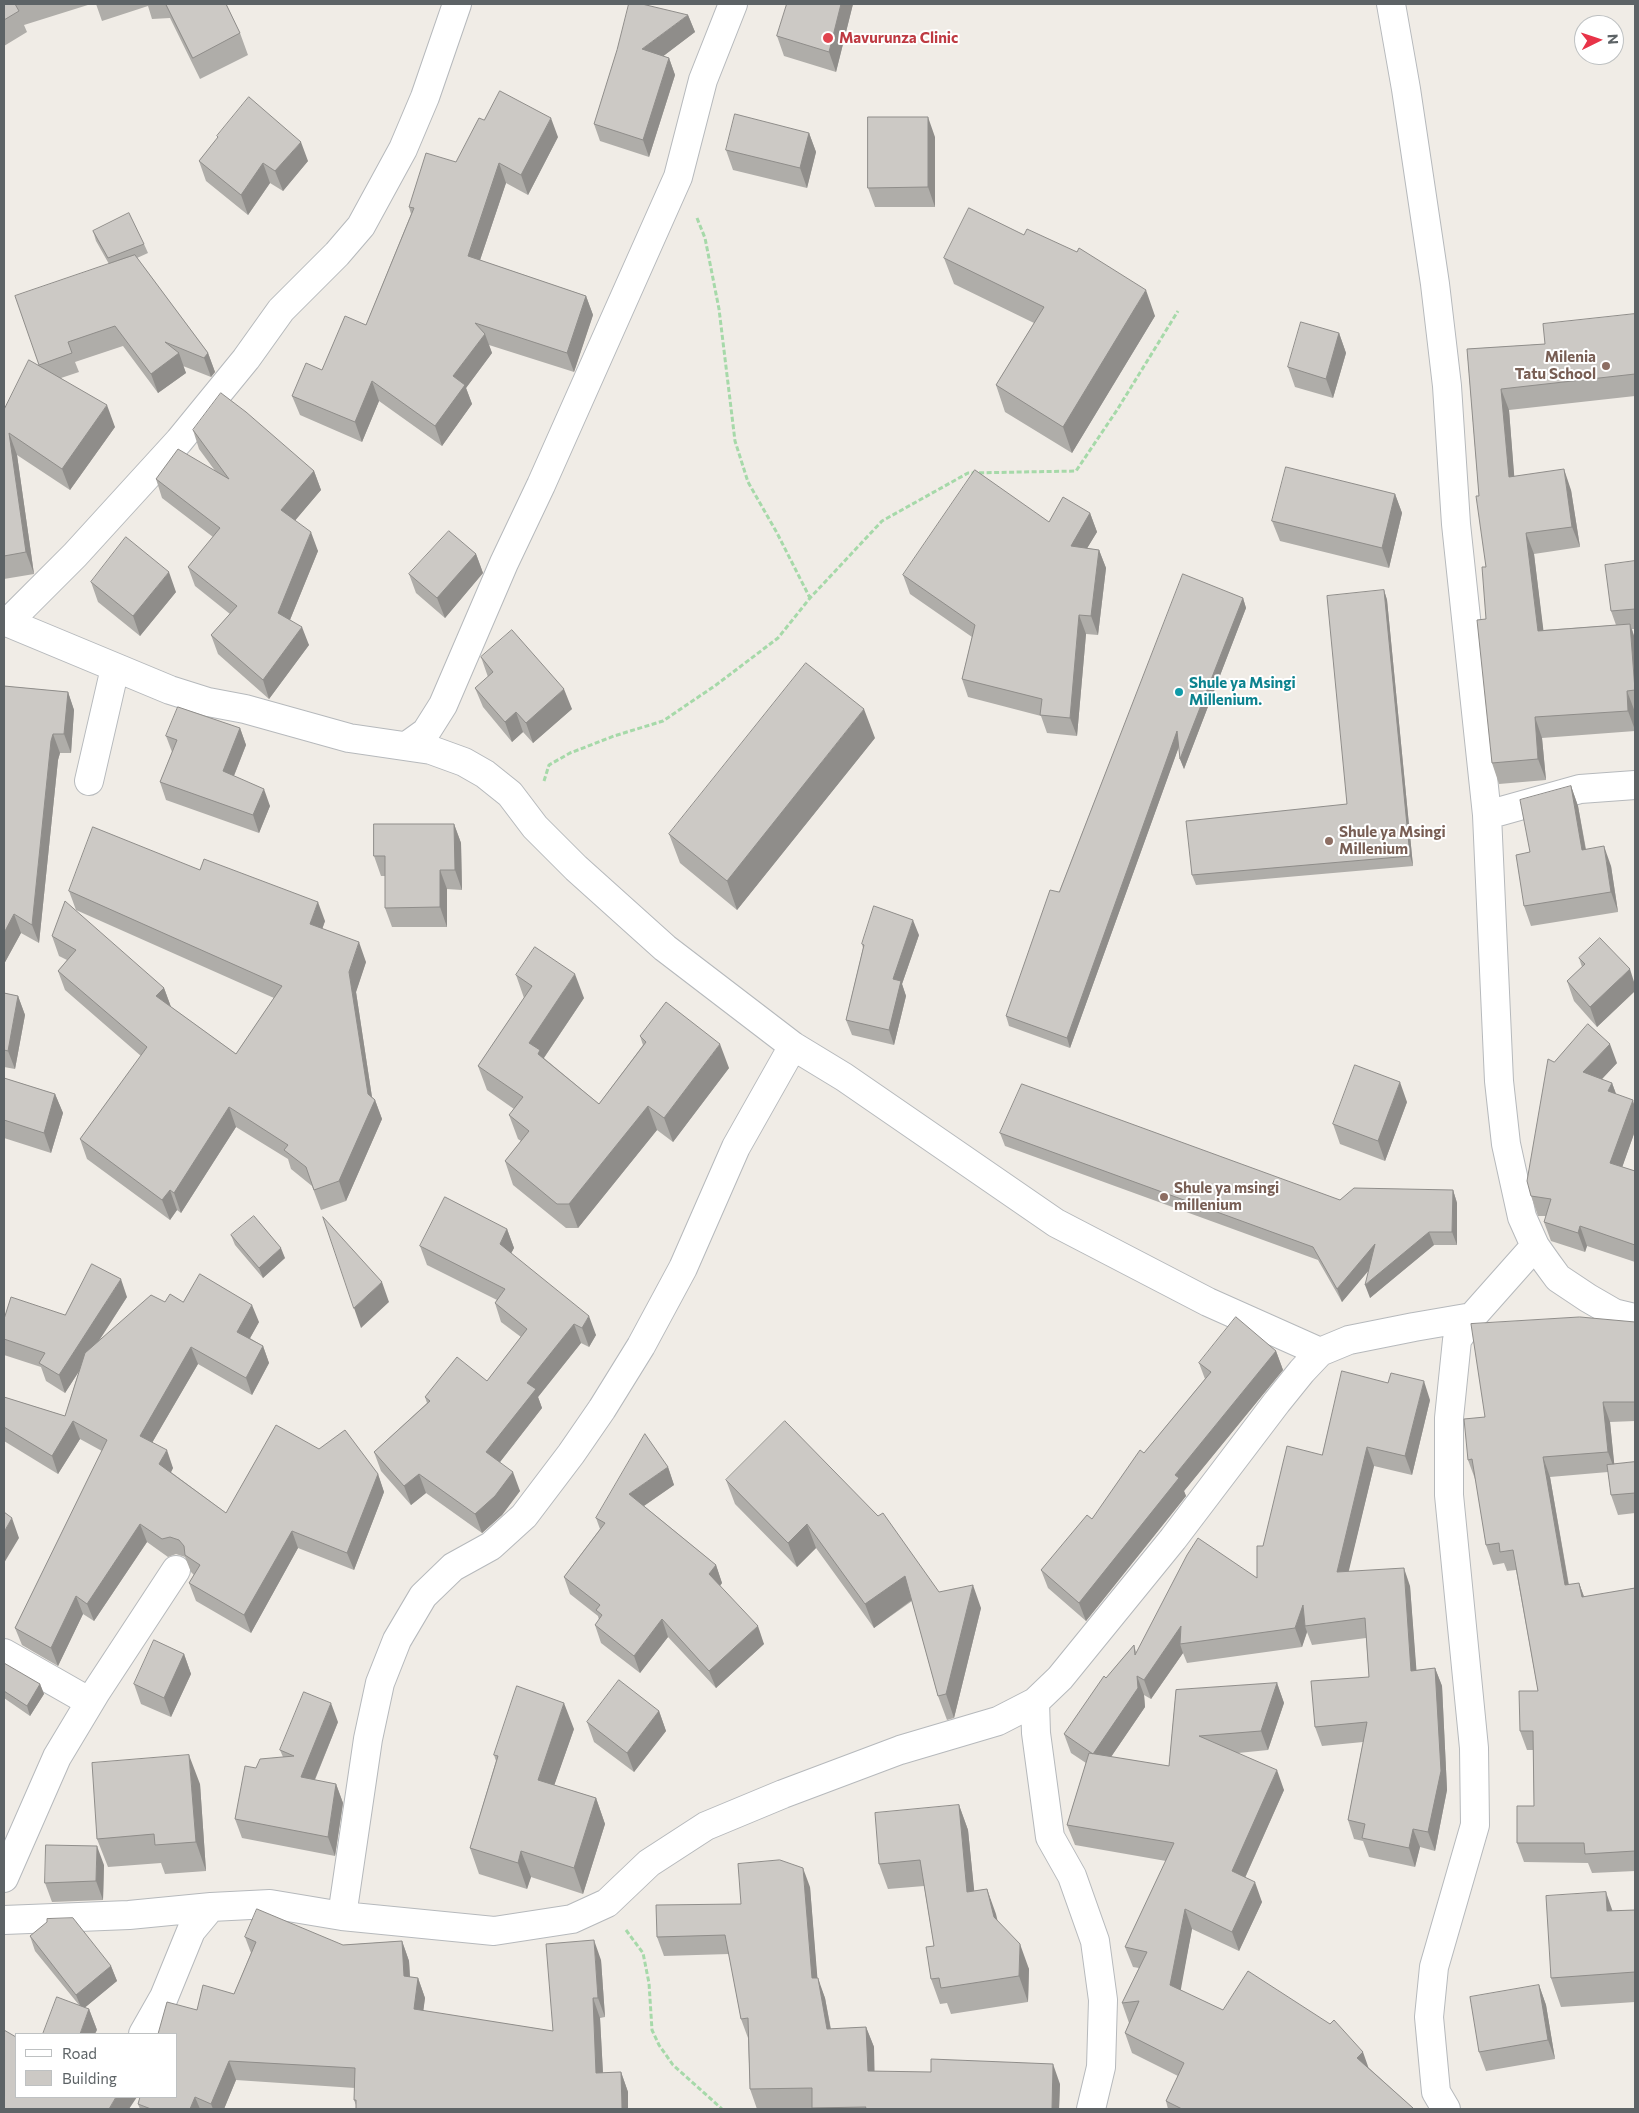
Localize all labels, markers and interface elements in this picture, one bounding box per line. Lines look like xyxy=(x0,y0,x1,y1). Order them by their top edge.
north arrow xyxy=(1574,15,1624,65)
place label: Mavurunza Clinic xyxy=(839,29,958,47)
marker: Mavurunza Clinic xyxy=(821,31,835,45)
text: N xyxy=(1605,33,1622,45)
place label: Milenia Tatu School xyxy=(1515,348,1596,383)
marker: Milenia Tatu School xyxy=(1600,360,1612,372)
place label: Shule ya Msingi Millenium. xyxy=(1189,674,1296,709)
marker: Shule ya Msingi Millenium. xyxy=(1173,686,1185,698)
place label: Shule ya Msingi Millenium xyxy=(1339,823,1446,858)
marker: Shule ya Msingi Millenium xyxy=(1323,835,1335,847)
place label: Shule ya msingi millenium xyxy=(1174,1179,1279,1214)
marker: Shule ya msingi millenium xyxy=(1158,1191,1170,1203)
legend xyxy=(15,2033,178,2098)
text: Road xyxy=(62,2044,97,2062)
text: Building xyxy=(62,2069,117,2087)

